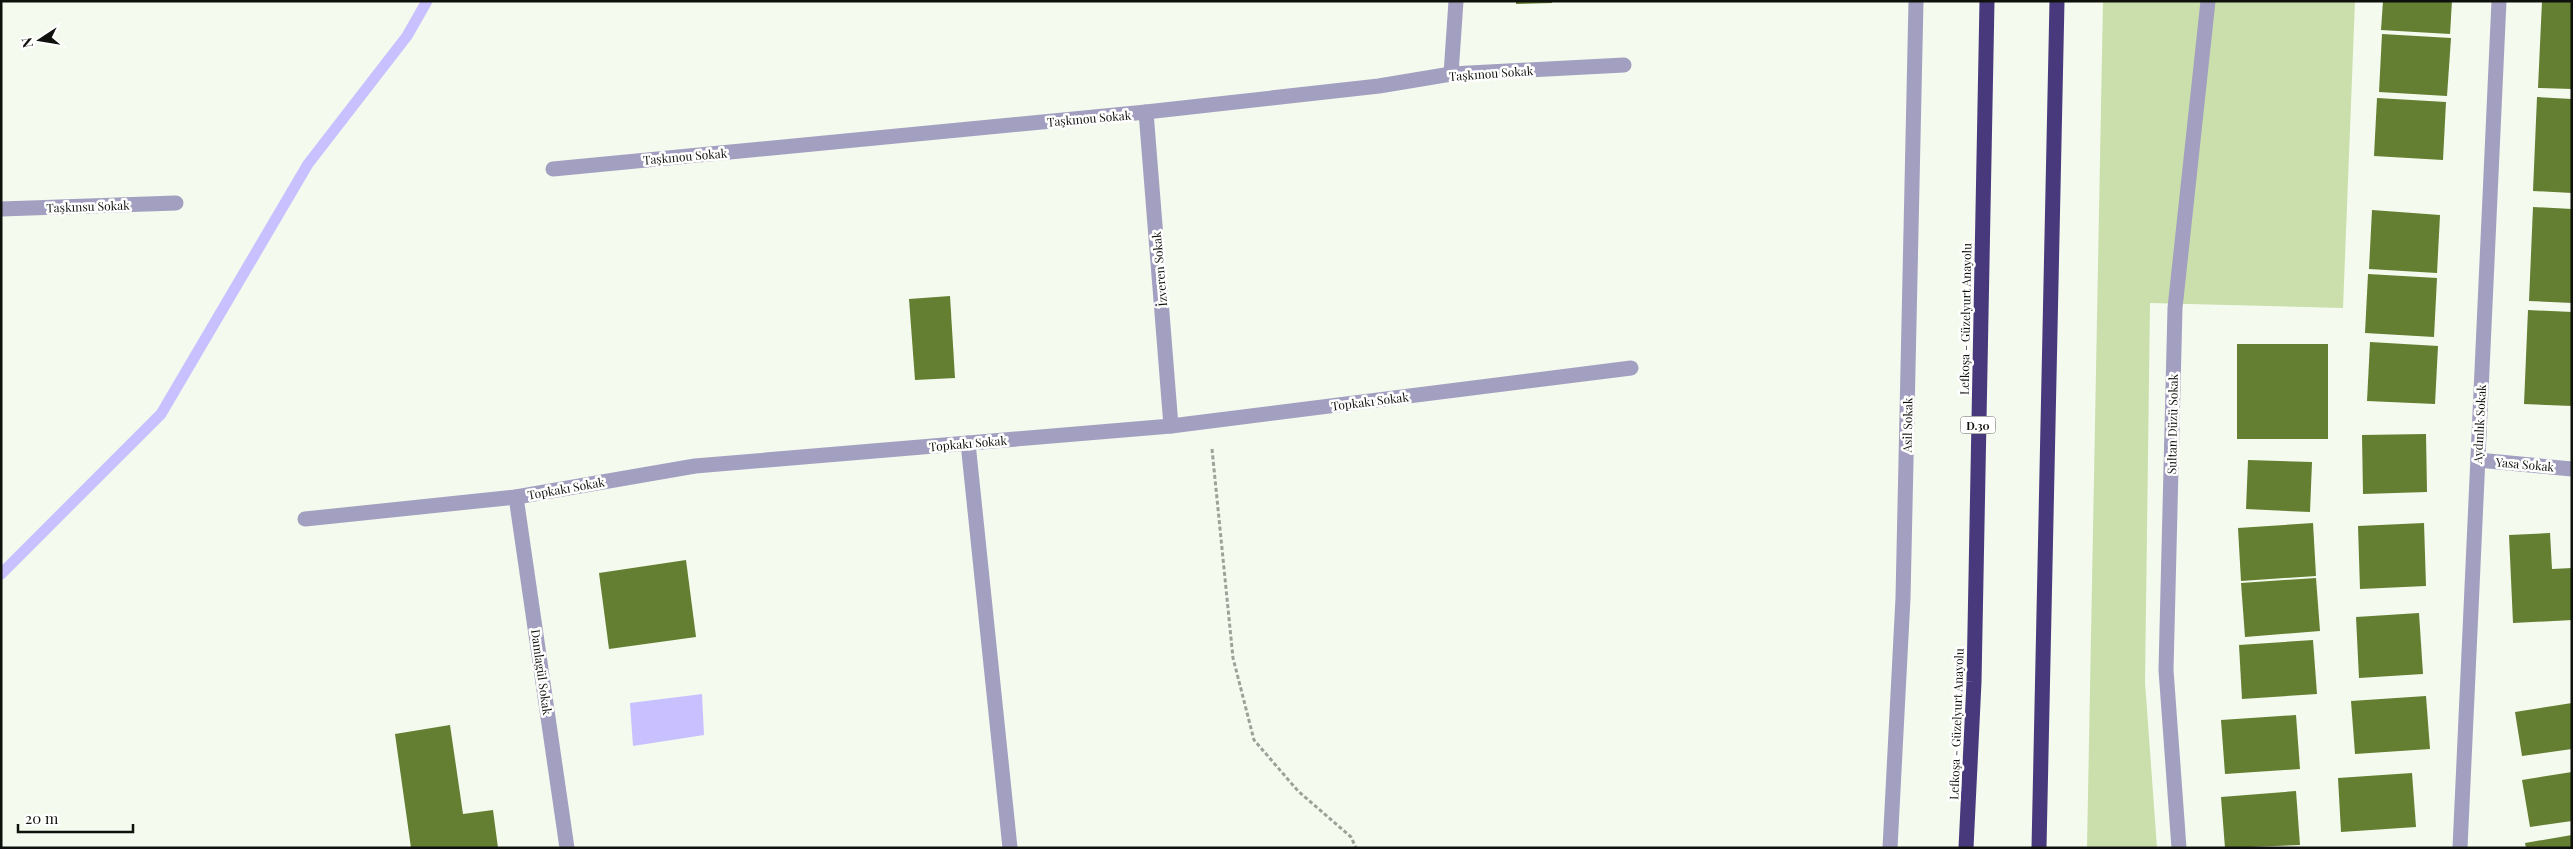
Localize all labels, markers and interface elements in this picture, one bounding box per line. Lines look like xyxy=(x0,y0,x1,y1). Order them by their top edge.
north arrow xyxy=(15,15,65,65)
text: N xyxy=(16,36,37,50)
street label: Taşkınou Sokak xyxy=(1448,62,1534,84)
street label: Taşkınou Sokak xyxy=(1046,106,1132,130)
street label: Taşkınou Sokak xyxy=(642,144,728,168)
street label: Taşkınsu Sokak xyxy=(46,197,130,215)
street label: İzveren Sokak xyxy=(1148,231,1170,307)
street label: Lefkoşa - Güzelyurt Anayolu xyxy=(1956,243,1974,395)
street label: Sultan Düzü Sokak xyxy=(2163,373,2181,474)
street label: Aydınlık Sokak xyxy=(2469,383,2489,465)
street label: Topkakı Sokak xyxy=(1330,388,1410,414)
street label: Asil Sokak xyxy=(1899,397,1915,454)
road number: D.30 xyxy=(1960,416,1996,434)
street label: Topkakı Sokak xyxy=(928,432,1008,454)
street label: Yasa Sokak xyxy=(2494,453,2555,475)
street label: Topkakı Sokak xyxy=(526,473,606,503)
street label: Damlagül Sokak xyxy=(528,628,556,716)
street label: Lefkoşa - Güzelyurt Anayolu xyxy=(1945,648,1967,800)
scale bar xyxy=(18,802,132,834)
text: 20 m xyxy=(25,808,59,828)

